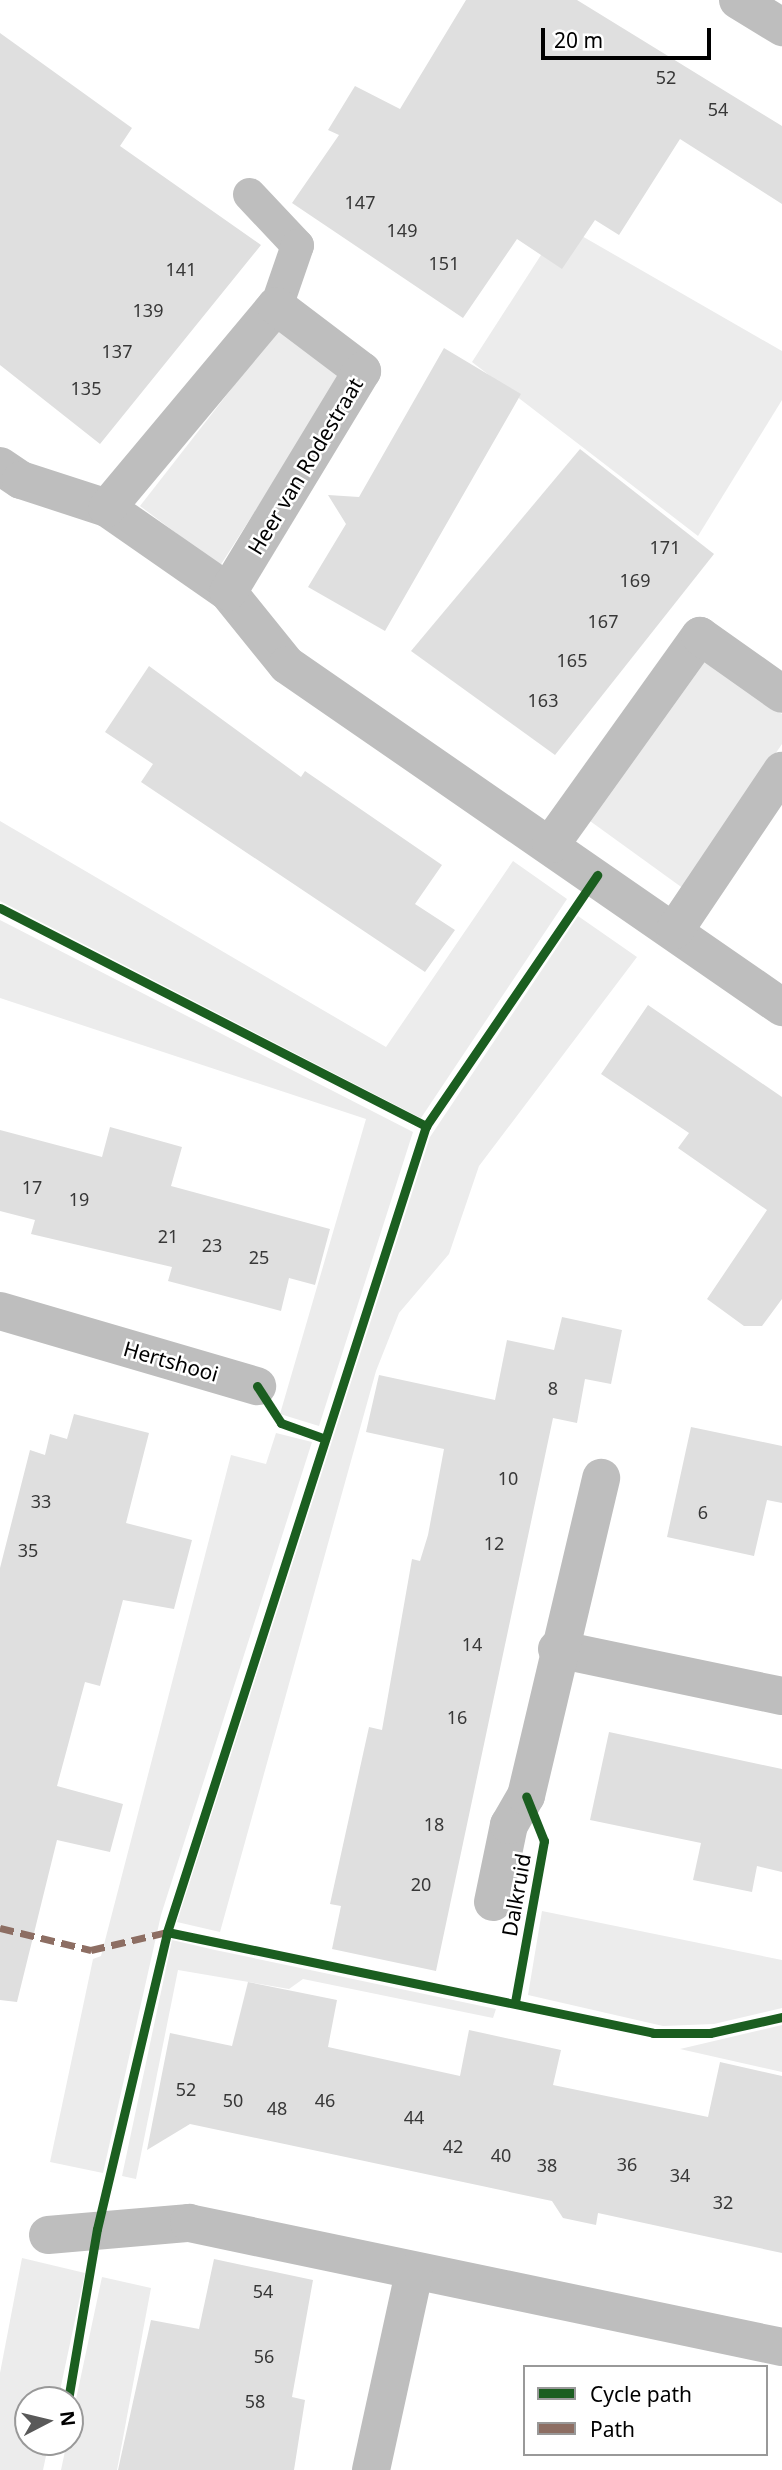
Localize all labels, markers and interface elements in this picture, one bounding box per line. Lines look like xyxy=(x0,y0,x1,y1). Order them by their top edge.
scale bar xyxy=(544,14,714,58)
text: 20 m xyxy=(554,26,603,54)
house number: 52 xyxy=(656,66,676,88)
house number: 54 xyxy=(708,98,728,120)
house number: 147 xyxy=(345,191,375,213)
house number: 149 xyxy=(387,219,417,241)
house number: 151 xyxy=(429,252,459,274)
house number: 141 xyxy=(166,258,196,280)
house number: 139 xyxy=(133,299,163,321)
house number: 137 xyxy=(102,340,132,362)
street label: Heer van Rodestraat xyxy=(242,373,368,559)
house number: 135 xyxy=(71,377,101,399)
house number: 171 xyxy=(650,536,680,558)
house number: 169 xyxy=(620,569,650,591)
house number: 167 xyxy=(588,610,618,632)
house number: 165 xyxy=(557,649,587,671)
house number: 163 xyxy=(528,689,558,711)
house number: 17 xyxy=(22,1176,42,1198)
house number: 19 xyxy=(69,1188,89,1210)
house number: 21 xyxy=(158,1225,178,1247)
house number: 23 xyxy=(202,1234,222,1256)
house number: 25 xyxy=(249,1246,269,1268)
street label: Hertshooi xyxy=(121,1335,221,1387)
house number: 8 xyxy=(548,1377,558,1399)
house number: 10 xyxy=(498,1467,518,1489)
house number: 33 xyxy=(31,1490,51,1512)
house number: 6 xyxy=(698,1501,708,1523)
house number: 12 xyxy=(484,1532,504,1554)
house number: 35 xyxy=(18,1539,38,1561)
house number: 14 xyxy=(462,1633,482,1655)
house number: 16 xyxy=(447,1706,467,1728)
house number: 18 xyxy=(424,1813,444,1835)
street label: Dalkruid xyxy=(496,1852,536,1938)
house number: 20 xyxy=(411,1873,431,1895)
house number: 52 xyxy=(176,2078,196,2100)
house number: 50 xyxy=(223,2089,243,2111)
house number: 46 xyxy=(315,2089,335,2111)
house number: 48 xyxy=(267,2097,287,2119)
house number: 44 xyxy=(404,2106,424,2128)
house number: 42 xyxy=(443,2135,463,2157)
house number: 40 xyxy=(491,2144,511,2166)
house number: 36 xyxy=(617,2153,637,2175)
house number: 38 xyxy=(537,2154,557,2176)
house number: 34 xyxy=(670,2164,690,2186)
house number: 32 xyxy=(713,2191,733,2213)
house number: 54 xyxy=(253,2280,273,2302)
house number: 56 xyxy=(254,2345,274,2367)
legend xyxy=(523,2365,768,2456)
text: Cycle path xyxy=(590,2380,692,2408)
north arrow xyxy=(14,2386,84,2456)
house number: 58 xyxy=(245,2390,265,2412)
text: N xyxy=(54,2409,82,2428)
text: Path xyxy=(590,2415,635,2443)

